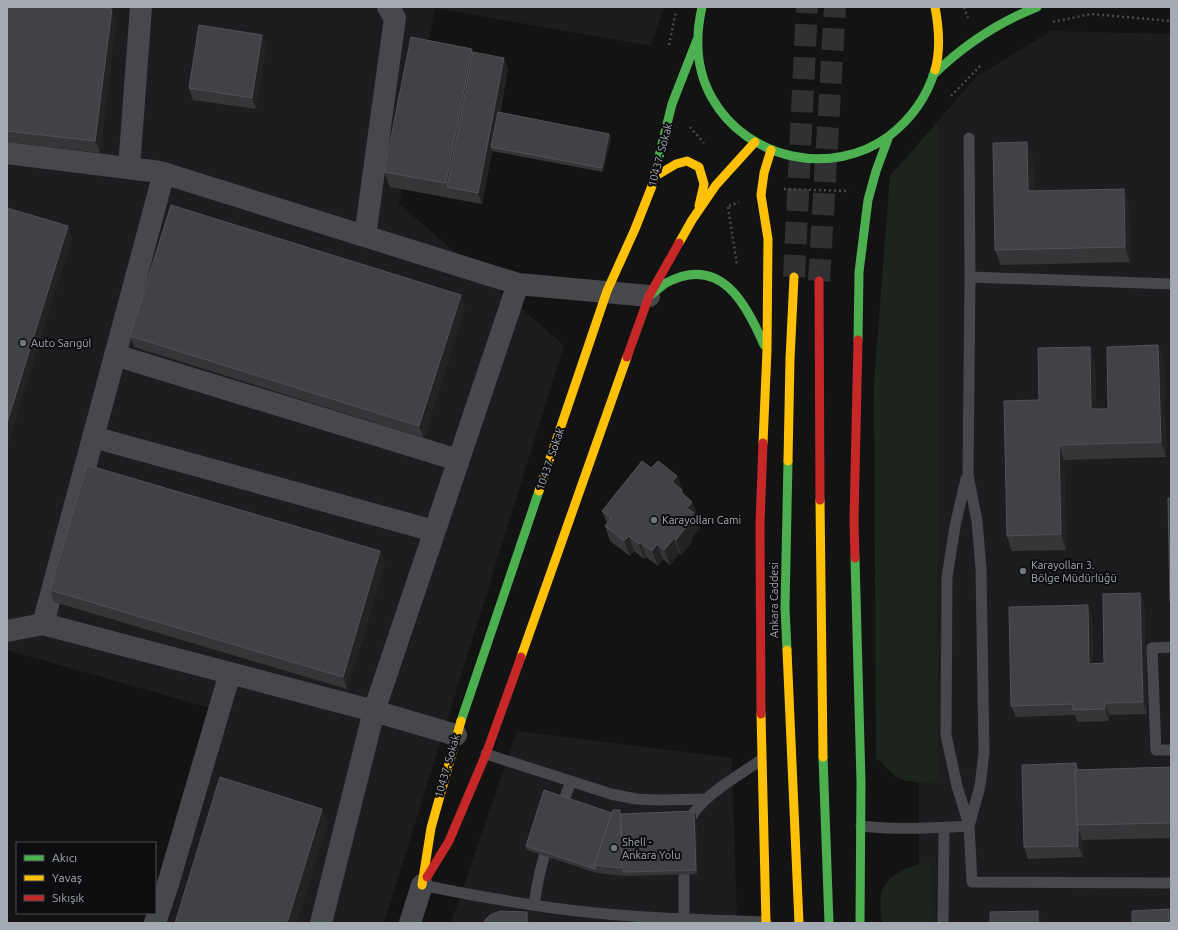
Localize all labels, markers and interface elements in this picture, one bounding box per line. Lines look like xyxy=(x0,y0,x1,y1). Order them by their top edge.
street label: 10437. Sokak xyxy=(646,122,674,188)
place label: Auto Sarıgül xyxy=(31,337,92,349)
marker: Auto Sarıgül xyxy=(18,338,28,348)
street label: 10437. Sokak xyxy=(534,426,566,492)
place label: Karayolları Cami xyxy=(662,514,741,526)
marker: Karayolları Cami xyxy=(649,515,659,525)
place label: Karayolları 3. Bölge Müdürlüğü xyxy=(1031,559,1117,584)
street label: Ankara Caddesi xyxy=(768,562,780,638)
marker: Karayolları 3. Bölge Müdürlüğü xyxy=(1018,566,1028,576)
street label: 10437. Sokak xyxy=(432,733,462,799)
place label: Shell - Ankara Yolu xyxy=(622,836,680,861)
legend xyxy=(16,842,156,914)
marker: Shell - Ankara Yolu xyxy=(609,843,619,853)
text: Akıcı xyxy=(52,851,77,864)
text: Yavaş xyxy=(52,871,82,884)
text: Sıkışık xyxy=(52,891,84,904)

